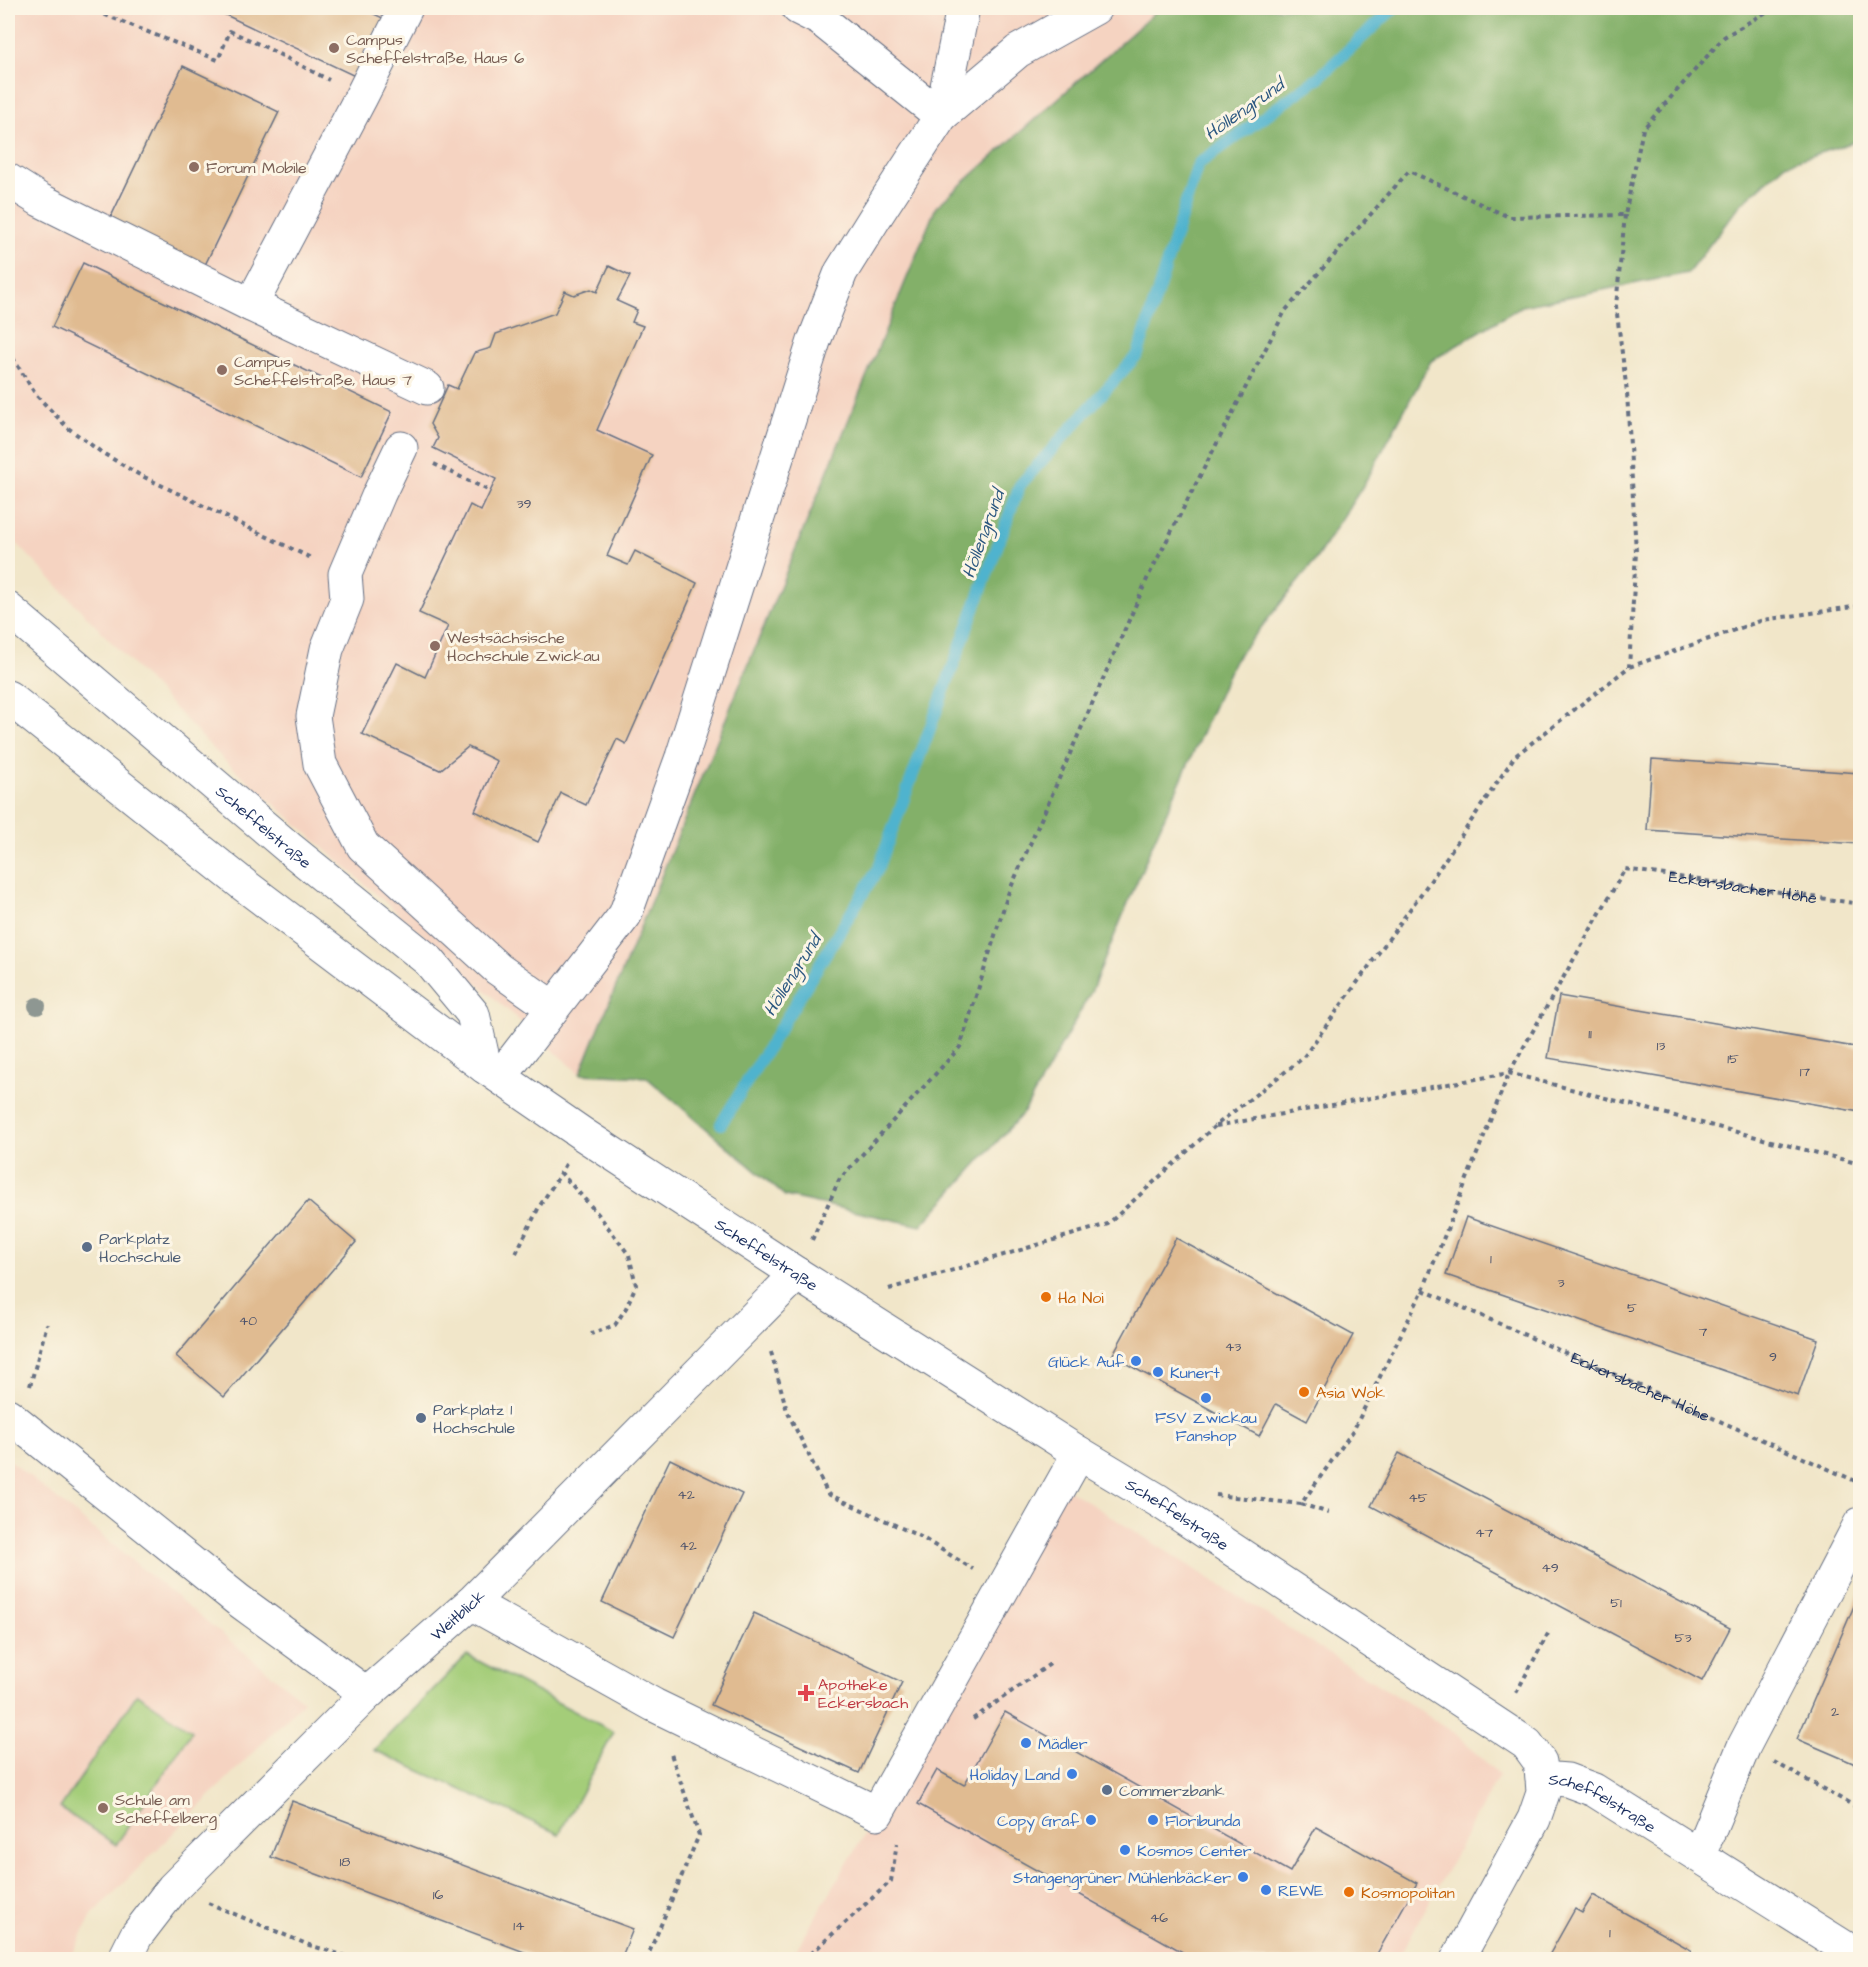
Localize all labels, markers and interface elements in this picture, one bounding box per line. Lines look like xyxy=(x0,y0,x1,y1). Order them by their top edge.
place label: Campus Scheffelstraße, Haus 6 xyxy=(346,29,524,69)
marker: Campus Scheffelstraße, Haus 6 xyxy=(327,41,341,55)
water label: Höllengrund xyxy=(1199,71,1293,147)
place label: Forum Mobile xyxy=(206,157,307,179)
marker: Forum Mobile xyxy=(187,160,201,174)
place label: Campus Scheffelstraße, Haus 7 xyxy=(234,351,412,391)
marker: Campus Scheffelstraße, Haus 7 xyxy=(215,363,229,377)
water label: Höllengrund xyxy=(956,483,1013,582)
house number: 39 xyxy=(516,494,532,514)
place label: Westsächsische Hochschule Zwickau xyxy=(447,627,600,667)
marker: Westsächsische Hochschule Zwickau xyxy=(428,639,442,653)
street label: Scheffelstraße xyxy=(211,781,316,874)
street label: Eckersbacher Höhe xyxy=(1667,866,1819,910)
water label: Höllengrund xyxy=(757,926,830,1021)
house number: 11 xyxy=(1588,1024,1592,1044)
house number: 13 xyxy=(1657,1036,1665,1056)
house number: 15 xyxy=(1727,1049,1739,1069)
house number: 17 xyxy=(1800,1062,1811,1082)
street label: Scheffelstraße xyxy=(710,1213,822,1297)
place label: Parkplatz Hochschule xyxy=(99,1228,181,1268)
marker: Parkplatz Hochschule xyxy=(80,1240,94,1254)
house number: 1 xyxy=(1490,1249,1492,1269)
house number: 3 xyxy=(1557,1273,1565,1293)
place label: Ha Noi xyxy=(1058,1287,1104,1309)
marker: Ha Noi xyxy=(1039,1290,1053,1304)
house number: 5 xyxy=(1627,1298,1637,1318)
house number: 40 xyxy=(239,1311,257,1331)
house number: 7 xyxy=(1699,1322,1708,1342)
house number: 43 xyxy=(1225,1337,1241,1357)
street label: Eckersbacher Höhe xyxy=(1568,1347,1713,1427)
house number: 9 xyxy=(1769,1347,1777,1367)
place label: Glück Auf xyxy=(1048,1351,1125,1373)
marker: Glück Auf xyxy=(1129,1354,1143,1368)
place label: Kunert xyxy=(1170,1362,1220,1384)
marker: Kunert xyxy=(1151,1365,1165,1379)
place label: Asia Wok xyxy=(1316,1382,1385,1404)
marker: Asia Wok xyxy=(1297,1385,1311,1399)
marker: FSV Zwickau Fanshop xyxy=(1199,1391,1213,1405)
place label: Parkplatz 1 Hochschule xyxy=(433,1399,515,1439)
place label: FSV Zwickau Fanshop xyxy=(1155,1407,1257,1447)
marker: Parkplatz 1 Hochschule xyxy=(414,1411,428,1425)
street label: Scheffelstraße xyxy=(1121,1473,1233,1556)
house number: 42 xyxy=(677,1485,695,1505)
house number: 45 xyxy=(1408,1488,1428,1508)
house number: 47 xyxy=(1475,1523,1493,1543)
house number: 42 xyxy=(679,1536,697,1556)
house number: 49 xyxy=(1541,1558,1559,1578)
street label: Weitblick xyxy=(426,1585,490,1646)
house number: 51 xyxy=(1610,1593,1622,1613)
house number: 53 xyxy=(1674,1628,1692,1648)
place label: Apotheke Eckersbach xyxy=(818,1674,908,1714)
marker: Apotheke Eckersbach xyxy=(799,1686,813,1700)
house number: 2 xyxy=(1831,1702,1839,1722)
place label: Mädler xyxy=(1038,1733,1088,1755)
marker: Mädler xyxy=(1019,1736,1033,1750)
place label: Holiday Land xyxy=(969,1764,1060,1787)
marker: Holiday Land xyxy=(1065,1767,1079,1781)
street label: Scheffelstraße xyxy=(1548,1769,1660,1838)
place label: Commerzbank xyxy=(1119,1780,1225,1802)
marker: Commerzbank xyxy=(1100,1783,1114,1797)
place label: Schule am Scheffelberg xyxy=(115,1789,217,1830)
marker: Schule am Scheffelberg xyxy=(96,1801,110,1815)
place label: Copy Graf xyxy=(997,1810,1080,1833)
place label: Floribunda xyxy=(1165,1810,1240,1832)
marker: Copy Graf xyxy=(1084,1813,1098,1827)
marker: Floribunda xyxy=(1146,1813,1160,1827)
place label: Kosmos Center xyxy=(1137,1840,1252,1862)
marker: Kosmos Center xyxy=(1118,1843,1132,1857)
house number: 18 xyxy=(340,1852,350,1872)
place label: Stangengrüner Mühlenbäcker xyxy=(1013,1867,1231,1890)
marker: Stangengrüner Mühlenbäcker xyxy=(1236,1870,1250,1884)
place label: REWE xyxy=(1278,1880,1324,1902)
place label: Kosmopolitan xyxy=(1361,1882,1455,1904)
marker: REWE xyxy=(1259,1883,1273,1897)
house number: 16 xyxy=(433,1885,444,1905)
marker: Kosmopolitan xyxy=(1342,1885,1356,1899)
house number: 46 xyxy=(1150,1908,1168,1928)
house number: 14 xyxy=(513,1916,525,1936)
house number: 1 xyxy=(1609,1923,1611,1943)

